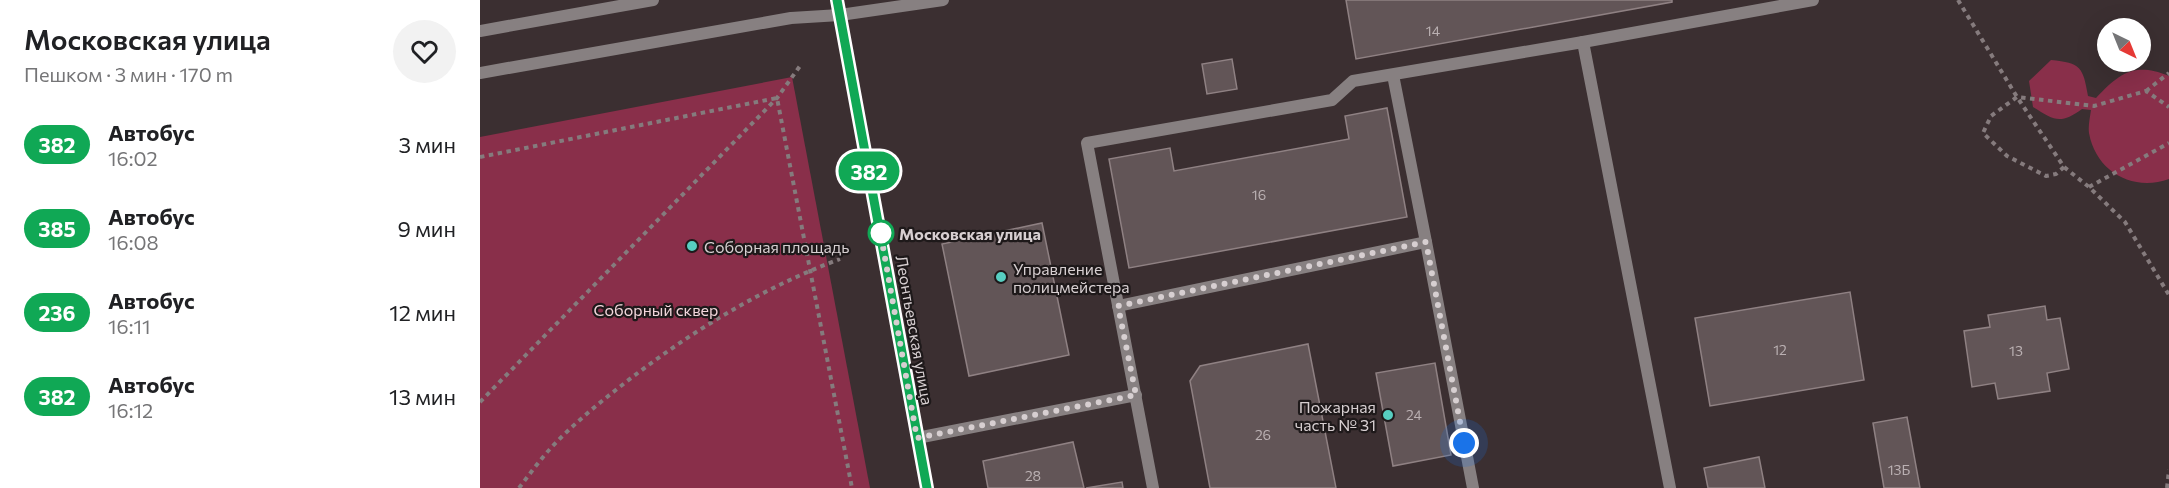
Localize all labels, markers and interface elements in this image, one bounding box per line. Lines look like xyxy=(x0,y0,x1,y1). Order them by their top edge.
north arrow xyxy=(2097,18,2151,72)
map controls xyxy=(2097,18,2151,72)
button: heart xyxy=(393,20,456,83)
text: Московская улица xyxy=(24,22,270,56)
house number: 14 xyxy=(1426,22,1441,39)
text: Пешком · 3 мин · 170 m xyxy=(24,62,233,86)
text: Автобус xyxy=(108,119,195,146)
text: 3 мин xyxy=(398,131,456,158)
text: 382 xyxy=(38,132,76,157)
text: 16:02 xyxy=(108,146,158,170)
line badge: 382 xyxy=(834,152,904,190)
text: 382 xyxy=(850,159,888,184)
house number: 16 xyxy=(1252,186,1266,203)
text: Автобус xyxy=(108,203,195,230)
text: 9 мин xyxy=(398,215,456,242)
text: 385 xyxy=(38,216,76,241)
marker: Московская улица xyxy=(868,220,894,246)
place label: Московская улица xyxy=(899,224,1041,243)
text: 16:08 xyxy=(108,230,159,254)
place label: Соборная площадь xyxy=(704,237,849,256)
marker: Соборная площадь xyxy=(685,239,699,253)
street label: Леонтьевская улица xyxy=(892,254,938,406)
place label: Управление полицмейстера xyxy=(1013,259,1130,296)
marker: Управление полицмейстера xyxy=(994,270,1008,284)
text: Автобус xyxy=(108,287,195,314)
text: 12 мин xyxy=(389,299,456,326)
text: 236 xyxy=(38,300,76,325)
park label: Соборный сквер xyxy=(594,300,718,319)
text: 16:11 xyxy=(108,314,151,338)
house number: 12 xyxy=(1773,341,1787,358)
house number: 13 xyxy=(2009,342,2023,359)
text: Автобус xyxy=(108,371,195,398)
text: 13 мин xyxy=(389,383,456,410)
text: 382 xyxy=(38,384,76,409)
place label: Пожарная часть № 31 xyxy=(1295,397,1376,434)
text: 16:12 xyxy=(108,398,153,422)
house number: 24 xyxy=(1406,406,1423,423)
marker: Пожарная часть № 31 xyxy=(1381,408,1395,422)
house number: 26 xyxy=(1255,426,1271,443)
your location xyxy=(1449,428,1479,458)
house number: 13Б xyxy=(1888,461,1911,478)
house number: 28 xyxy=(1025,467,1041,484)

